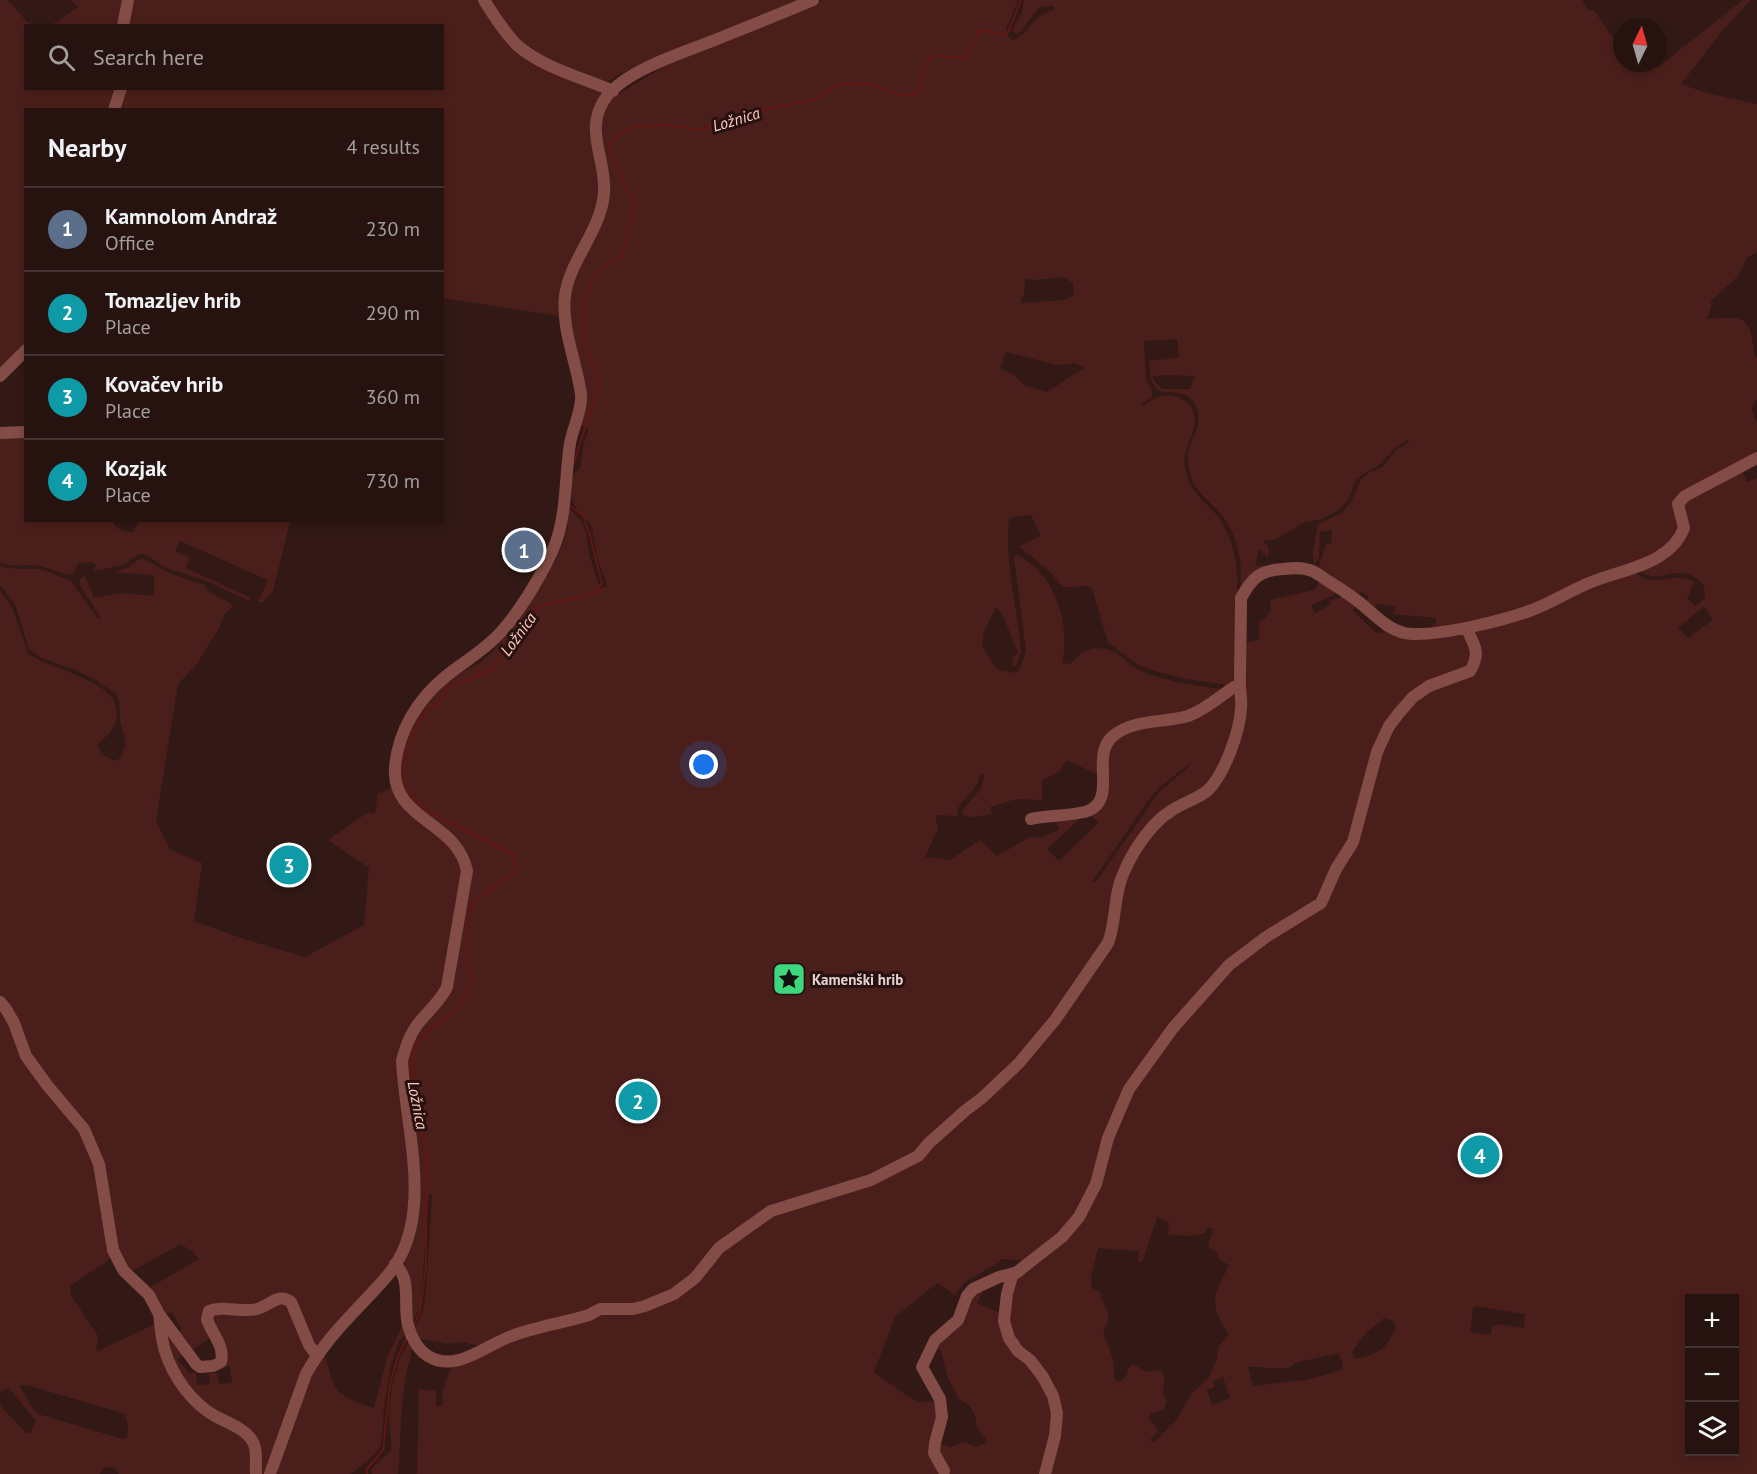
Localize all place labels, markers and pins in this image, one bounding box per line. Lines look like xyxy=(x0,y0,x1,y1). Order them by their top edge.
pin: 1 xyxy=(504,528,544,572)
pin: 3 xyxy=(270,842,308,888)
place icon: Kamenški hrib xyxy=(771,961,807,997)
place label: Kamenški hrib xyxy=(812,970,903,989)
pin: 2 xyxy=(618,1078,658,1124)
pin: 4 xyxy=(1460,1132,1500,1178)

